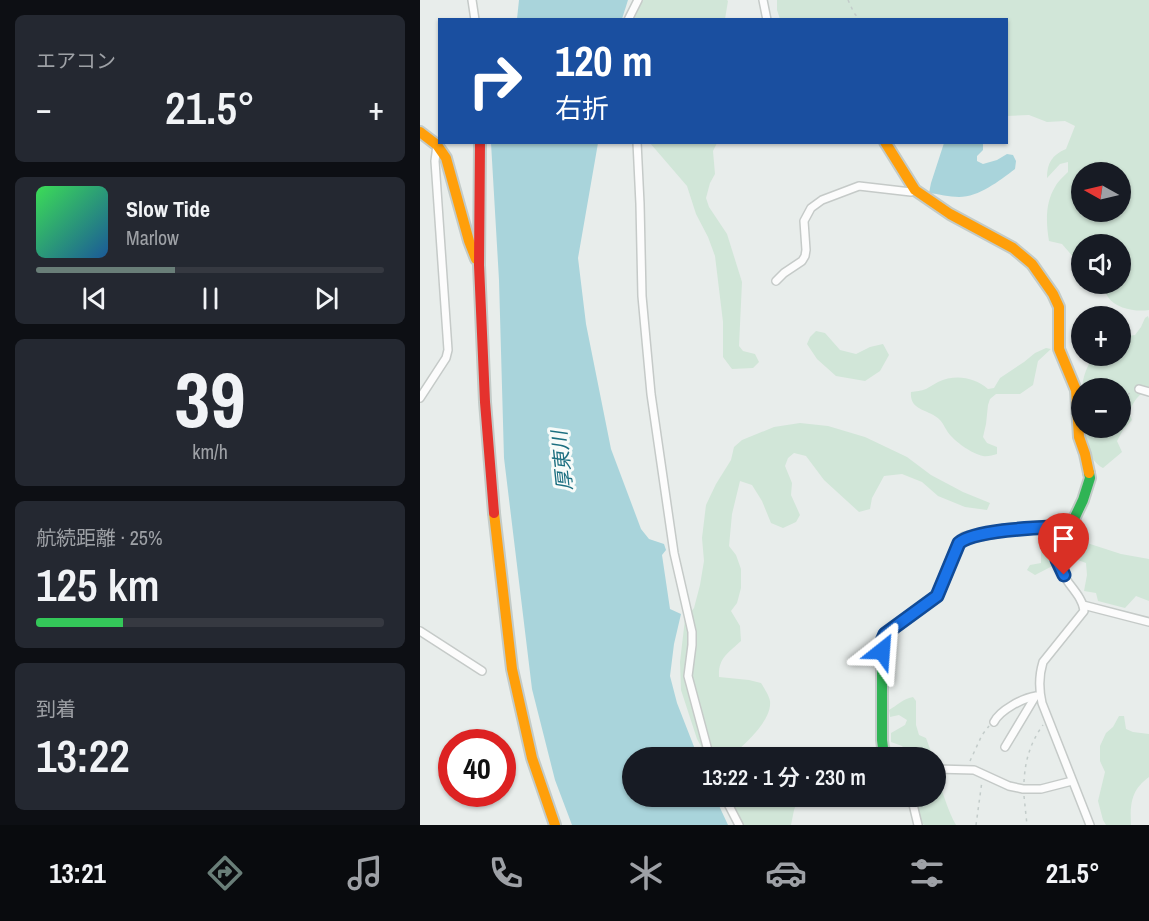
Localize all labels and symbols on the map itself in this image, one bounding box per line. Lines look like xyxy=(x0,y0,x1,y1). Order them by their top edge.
north arrow xyxy=(1071,162,1131,222)
water label: 厚東川 xyxy=(545,428,578,492)
pin xyxy=(1038,513,1089,575)
position arrow xyxy=(850,619,914,683)
speed limit sign: 40 xyxy=(438,729,516,807)

